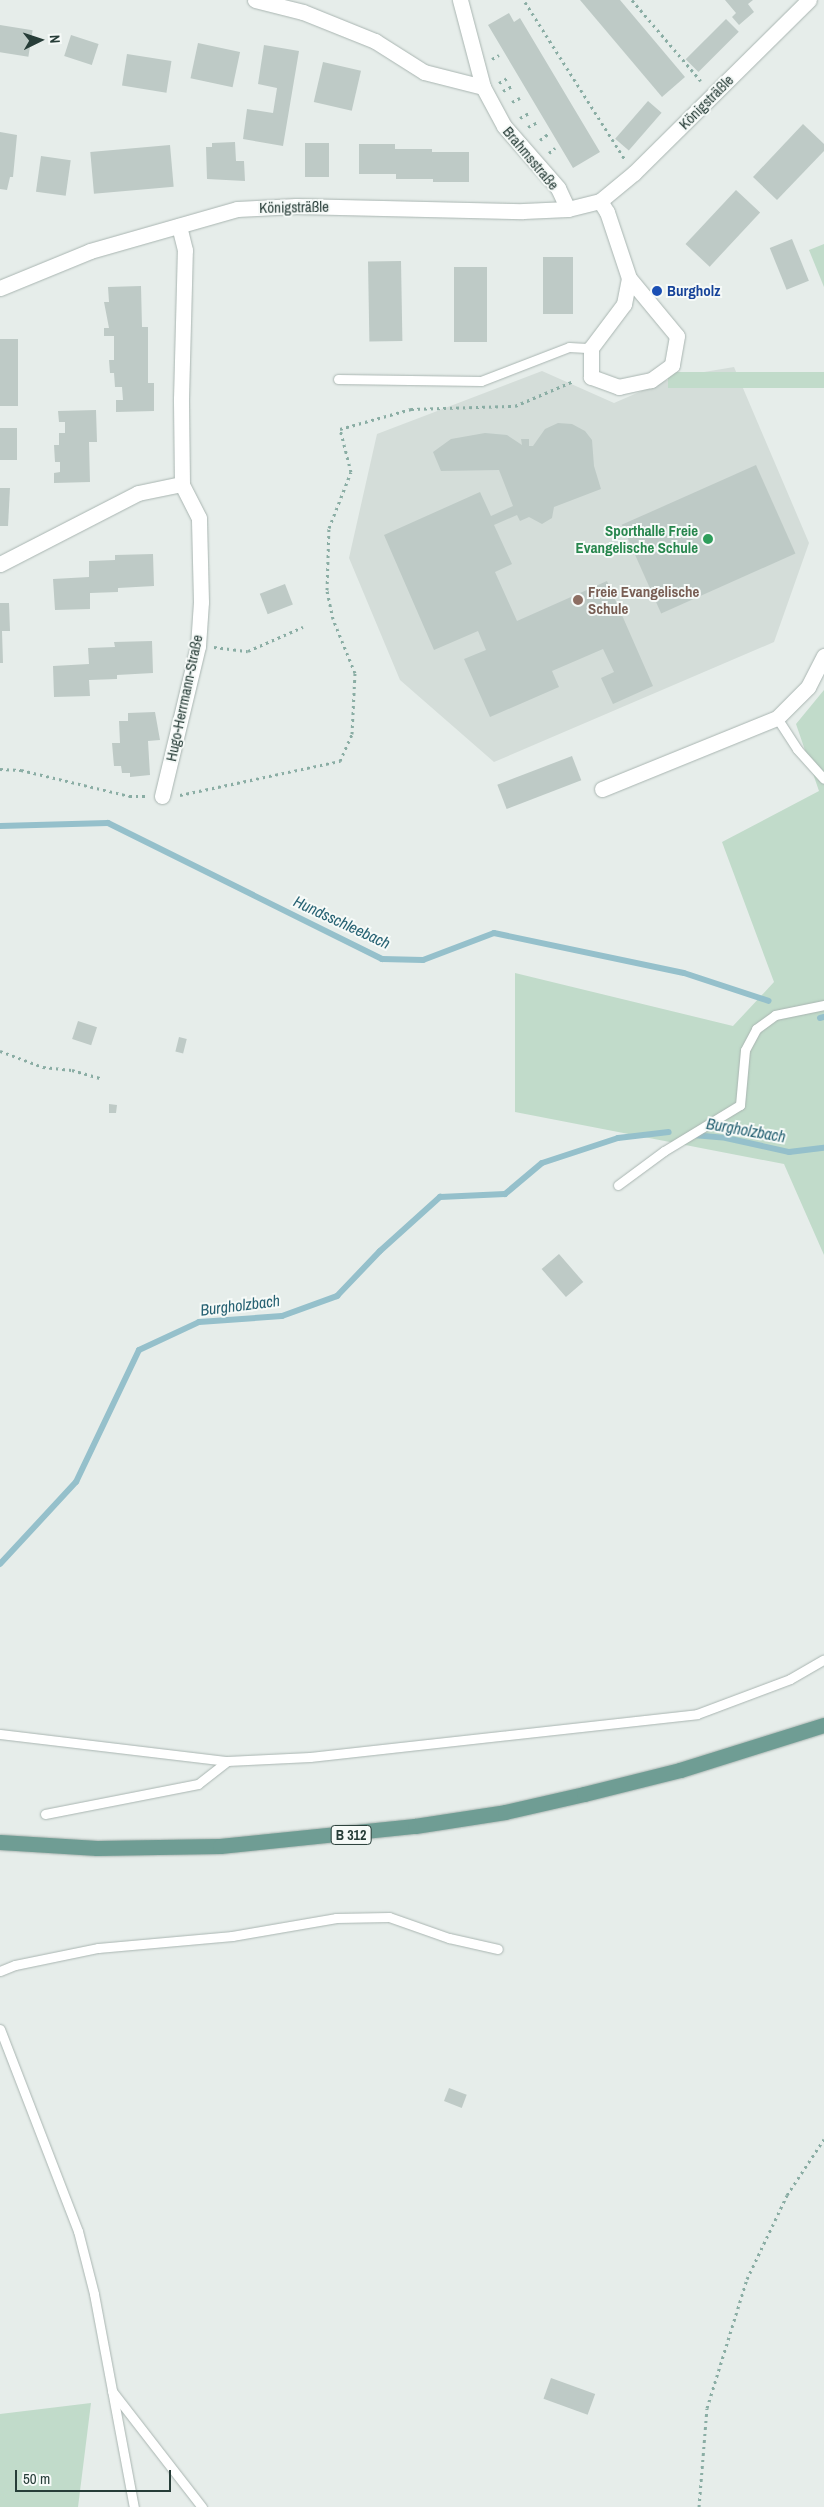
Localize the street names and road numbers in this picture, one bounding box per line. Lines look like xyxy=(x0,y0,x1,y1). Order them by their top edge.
street label: Königsträßle xyxy=(675,71,737,133)
street label: Brahmsstraße xyxy=(499,123,563,193)
street label: Königsträßle xyxy=(259,197,329,217)
street label: Hugo-Herrmann-Straße xyxy=(162,633,206,763)
road number: B 312 xyxy=(330,1824,372,1846)

